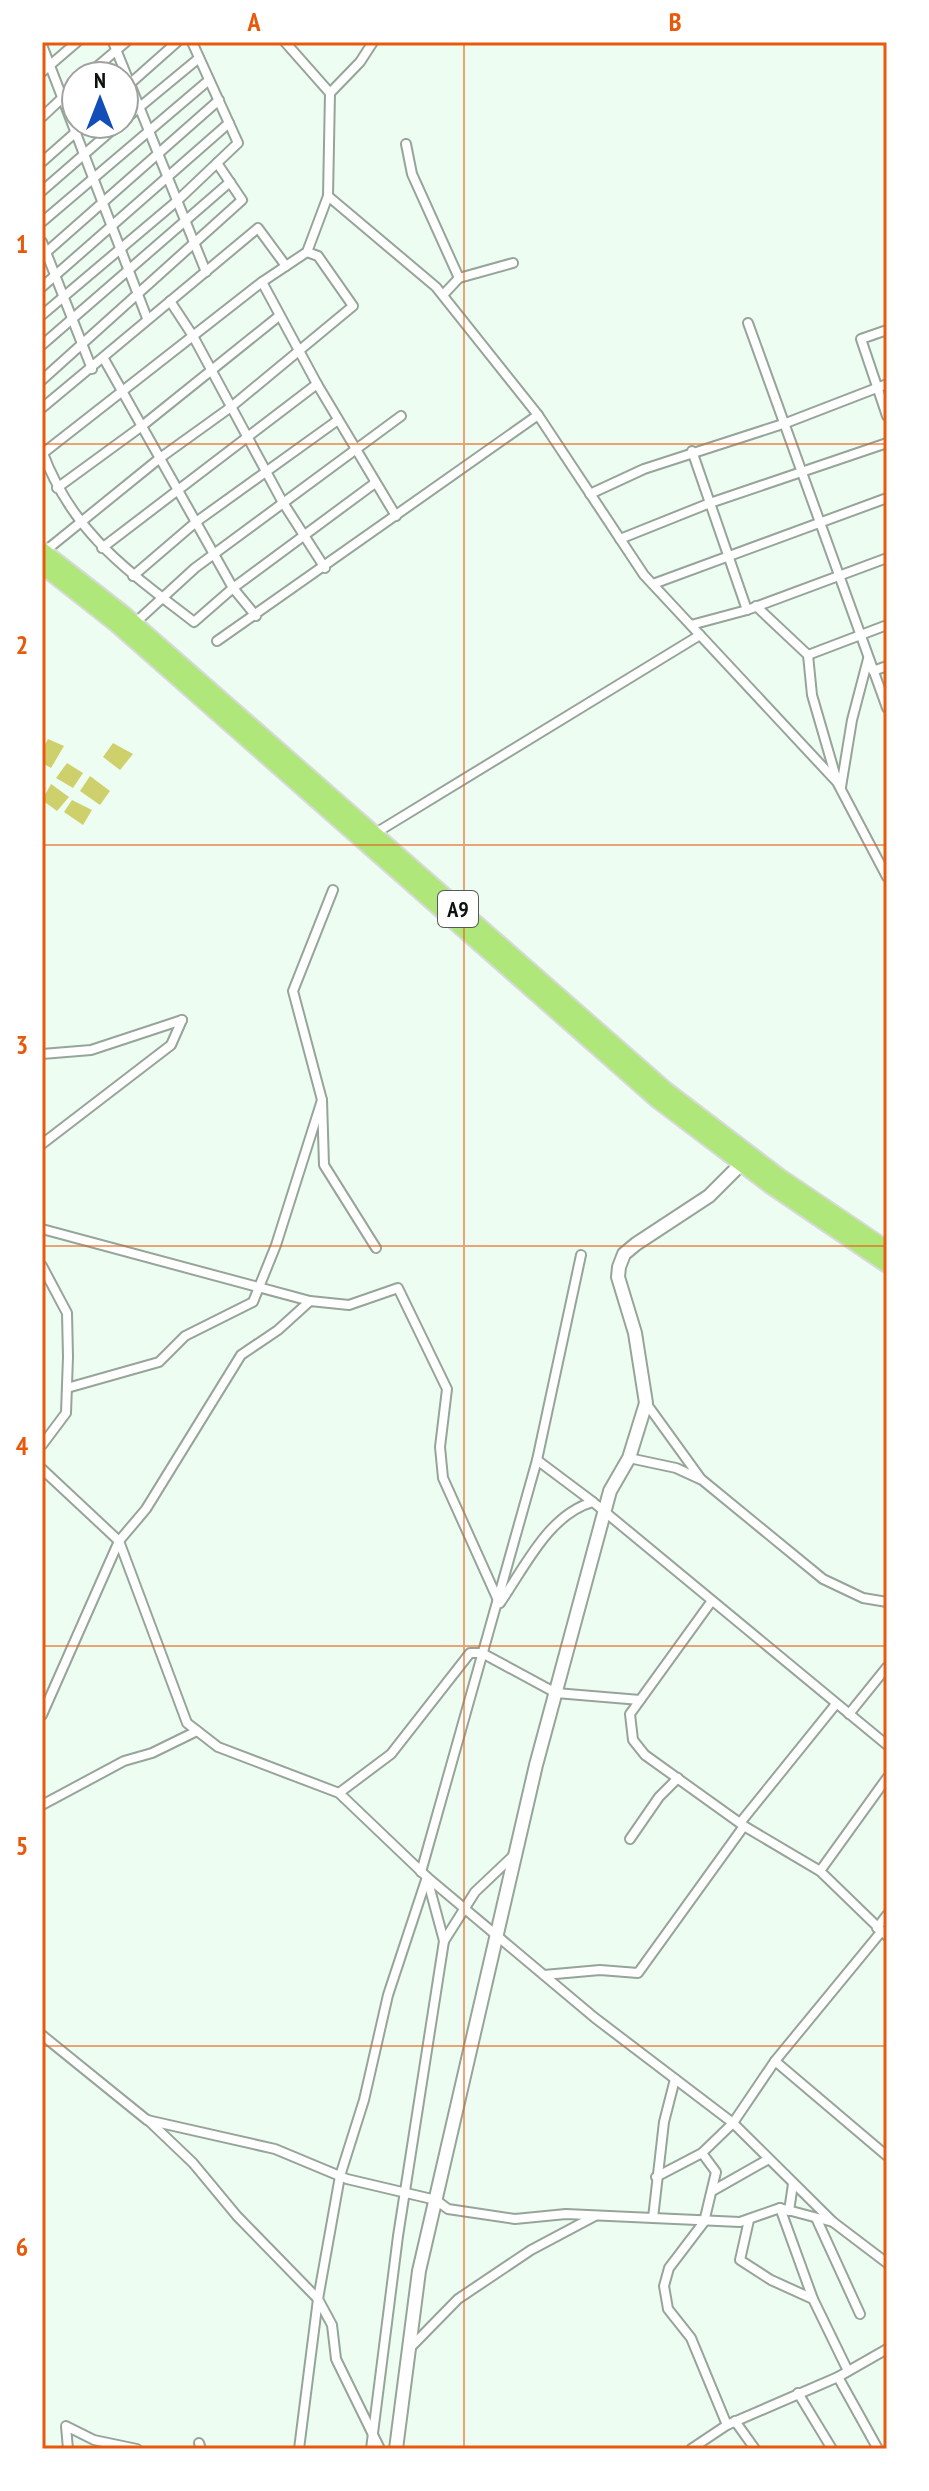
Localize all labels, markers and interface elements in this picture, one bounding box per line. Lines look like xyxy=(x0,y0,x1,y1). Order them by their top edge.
text: A xyxy=(246,5,261,38)
text: B xyxy=(669,5,682,38)
north arrow xyxy=(60,60,140,140)
text: N xyxy=(94,66,106,94)
text: 1 xyxy=(16,227,28,260)
text: 2 xyxy=(16,628,28,661)
road number: A9 xyxy=(438,891,478,927)
text: 3 xyxy=(16,1028,28,1061)
text: 4 xyxy=(16,1429,29,1462)
text: 5 xyxy=(16,1829,28,1862)
text: 6 xyxy=(16,2230,28,2263)

